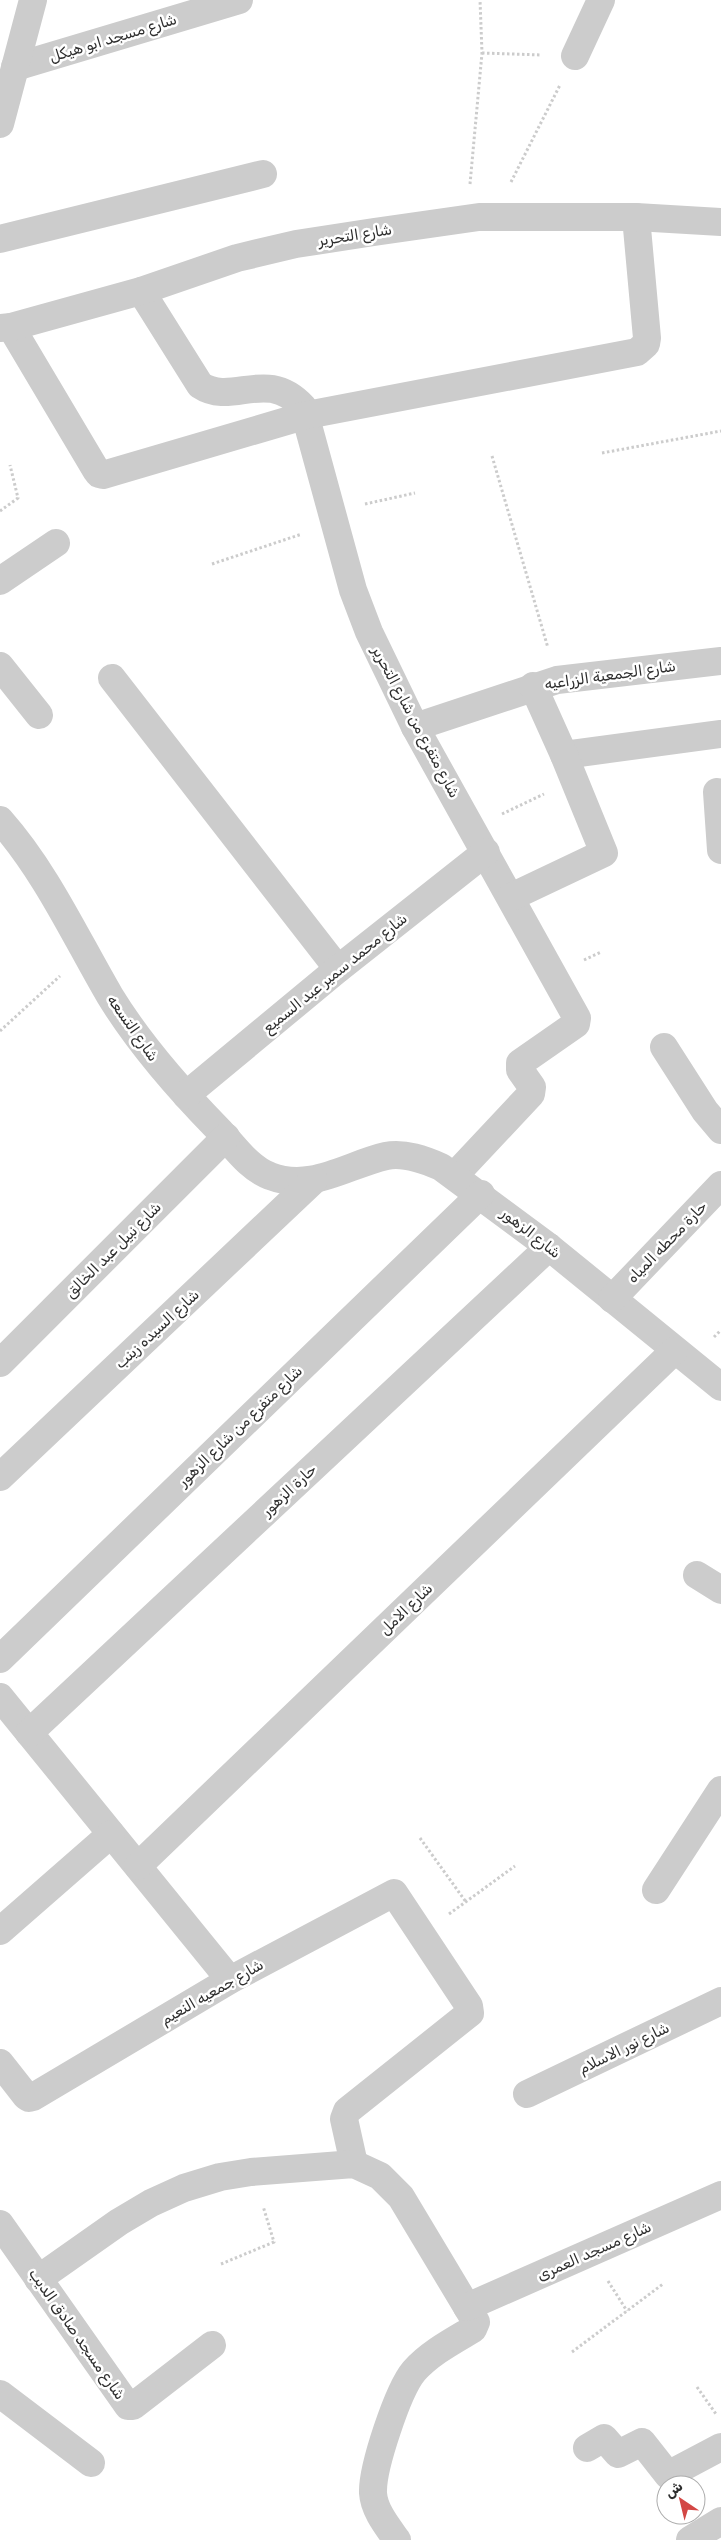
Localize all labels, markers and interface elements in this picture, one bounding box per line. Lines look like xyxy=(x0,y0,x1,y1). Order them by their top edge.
street label: شارع مسجد ابو هيكل xyxy=(47,10,179,68)
street label: شارع التحرير xyxy=(316,220,393,252)
street label: شارع متفرع من شارع التحرير xyxy=(366,642,464,802)
street label: شارع الجمعية الزراعيه xyxy=(543,657,677,695)
street label: شارع محمد سمير عبد السميع xyxy=(259,909,412,1038)
street label: شارع التسعه xyxy=(102,991,162,1066)
street label: حارة محطه المياه xyxy=(623,1197,711,1287)
street label: شارع نبيل عبد الخالق xyxy=(61,1198,166,1303)
street label: شارع الزهور xyxy=(495,1203,564,1264)
street label: شارع السيده زينب xyxy=(111,1285,204,1374)
street label: شارع متفرع من شارع الزهور xyxy=(173,1362,307,1492)
street label: حارة الزهور xyxy=(257,1460,320,1521)
street label: شارع الامل xyxy=(376,1579,438,1640)
street label: شارع جمعيه النعيم xyxy=(158,1955,267,2030)
street label: شارع نور الاسلام xyxy=(576,2018,673,2079)
street label: شارع مسجد العمرى xyxy=(534,2218,655,2286)
street label: شارع مسجد صادق الديب xyxy=(23,2265,129,2404)
north arrow xyxy=(656,2475,706,2525)
text: ش xyxy=(662,2478,686,2502)

